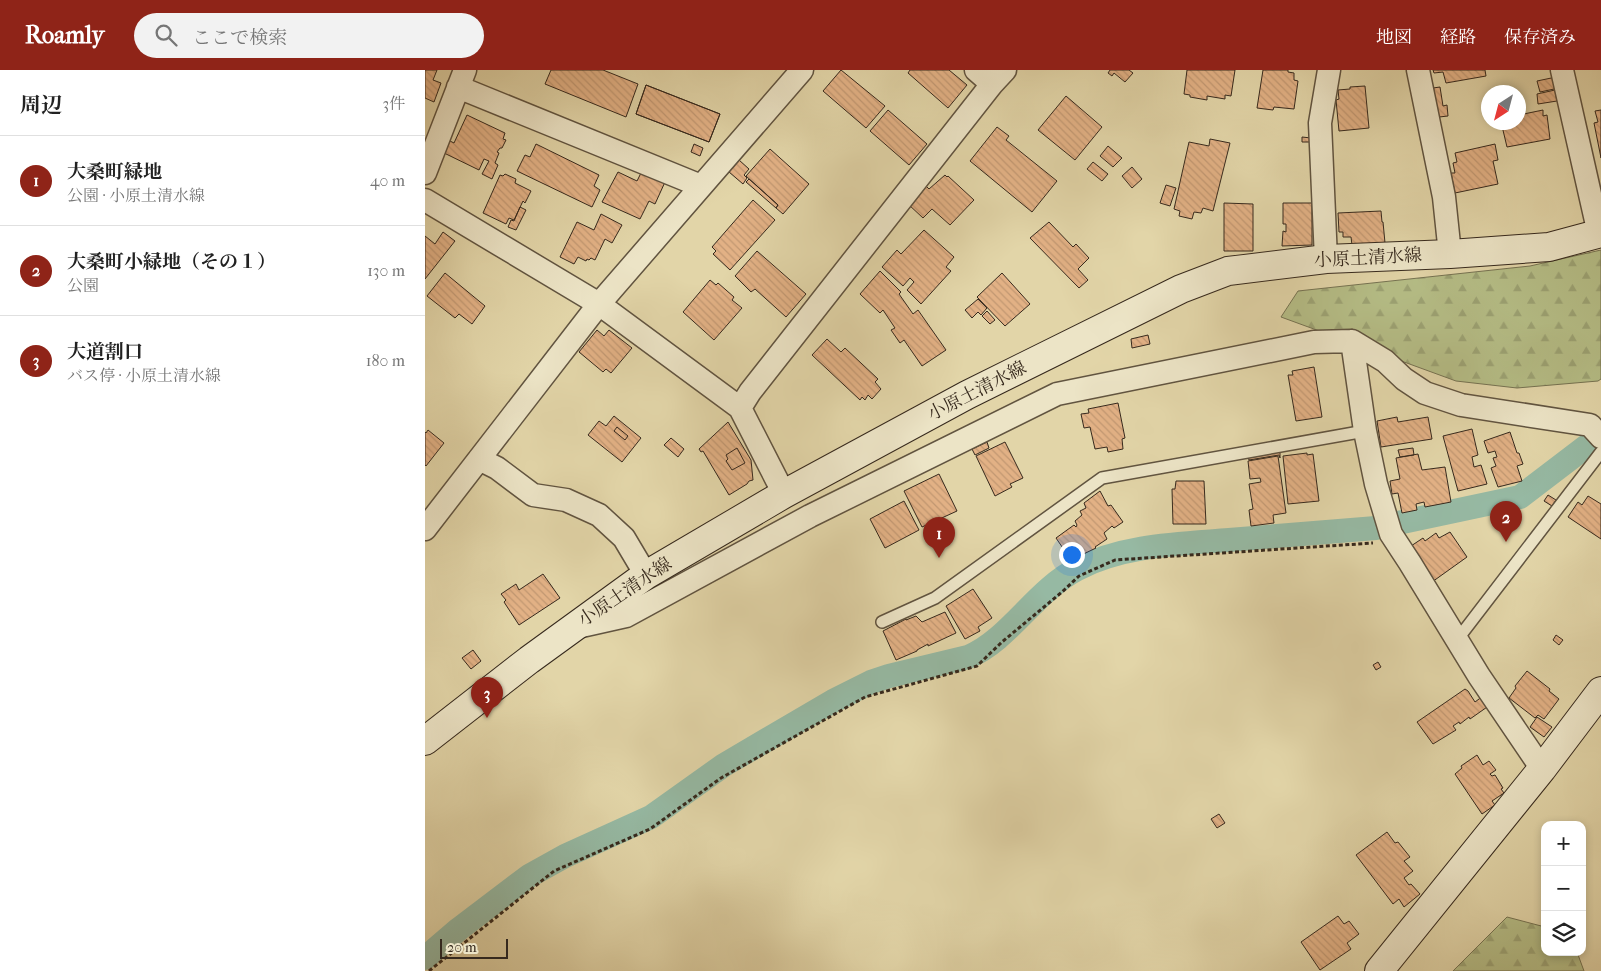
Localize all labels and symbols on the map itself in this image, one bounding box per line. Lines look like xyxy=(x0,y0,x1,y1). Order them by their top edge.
north arrow xyxy=(1481,85,1526,130)
street label: 小原土清水線 xyxy=(1314,245,1422,271)
street label: 小原土清水線 xyxy=(924,357,1030,425)
pin: 2 xyxy=(1490,501,1522,542)
pin: 1 xyxy=(923,517,955,558)
your location xyxy=(1059,542,1085,568)
street label: 小原土清水線 xyxy=(574,553,676,631)
pin: 3 xyxy=(471,677,503,718)
scale bar xyxy=(440,936,507,959)

